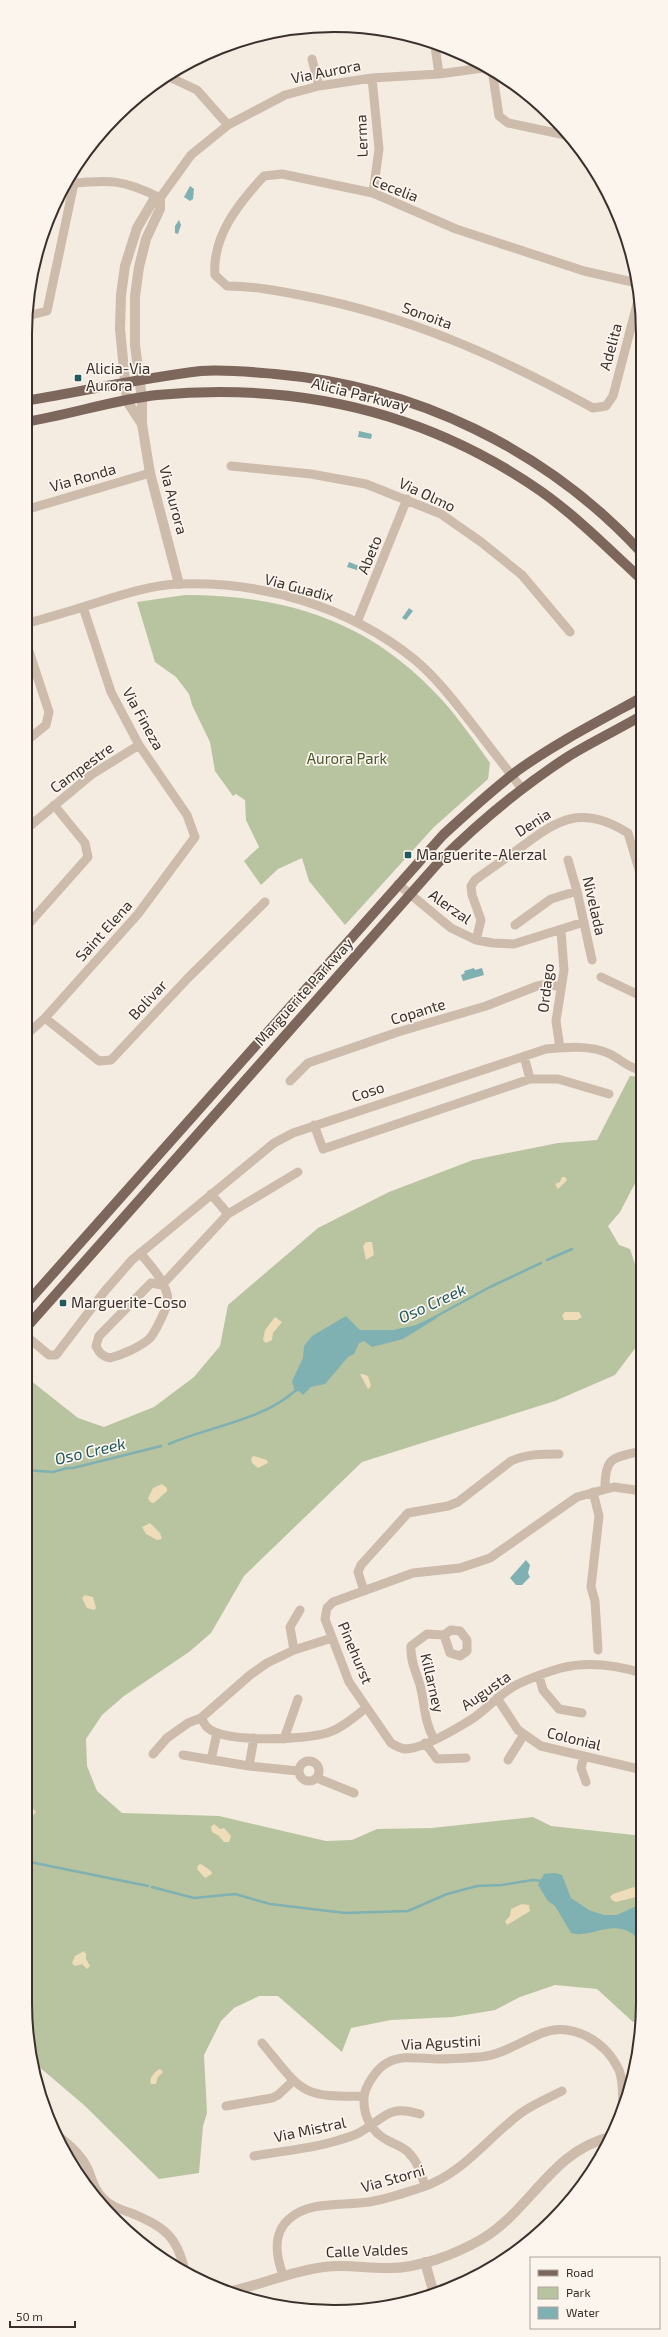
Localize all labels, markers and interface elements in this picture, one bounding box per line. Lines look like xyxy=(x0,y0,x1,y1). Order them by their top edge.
street label: Via Aurora xyxy=(289,55,362,87)
street label: Lerma xyxy=(351,114,371,158)
street label: Cecelia xyxy=(370,171,421,205)
street label: Sonoita xyxy=(400,298,455,332)
street label: Adelita xyxy=(595,321,625,372)
place label: Alicia-Via Aurora xyxy=(86,359,150,394)
marker: Alicia-Via Aurora xyxy=(73,373,83,383)
street label: Alicia Parkway xyxy=(310,373,411,415)
street label: Via Ronda xyxy=(48,459,118,495)
street label: Via Aurora xyxy=(156,463,192,536)
street label: Via Olmo xyxy=(396,473,459,515)
street label: Abeto xyxy=(353,533,385,577)
street label: Via Guadix xyxy=(263,569,336,605)
street label: Via Fineza xyxy=(119,684,168,753)
street label: Campestre xyxy=(46,738,117,796)
park label: Aurora Park xyxy=(307,749,388,767)
street label: Denia xyxy=(511,804,554,840)
place label: Marguerite-Alerzal xyxy=(416,845,547,863)
marker: Marguerite-Alerzal xyxy=(403,850,413,860)
street label: Nivelada xyxy=(579,875,610,937)
street label: Alerzal xyxy=(426,885,476,928)
street label: Saint Elena xyxy=(71,896,135,965)
street label: Marguerite Parkway xyxy=(250,934,356,1049)
street label: Ordago xyxy=(533,962,557,1014)
street label: Bolivar xyxy=(124,976,170,1023)
street label: Copante xyxy=(388,994,447,1028)
street label: Coso xyxy=(349,1077,386,1105)
water label: Oso Creek xyxy=(395,1279,469,1326)
place label: Marguerite-Coso xyxy=(71,1293,187,1311)
marker: Marguerite-Coso xyxy=(58,1298,68,1308)
water label: Oso Creek xyxy=(53,1433,127,1468)
street label: Pinehurst xyxy=(335,1619,377,1687)
street label: Killarney xyxy=(417,1651,449,1714)
street label: Augusta xyxy=(457,1667,514,1714)
street label: Colonial xyxy=(545,1723,604,1754)
street label: Via Agustini xyxy=(401,2031,481,2053)
street label: Via Mistral xyxy=(272,2112,348,2145)
street label: Via Storni xyxy=(359,2160,427,2196)
street label: Calle Valdes xyxy=(325,2240,408,2260)
legend xyxy=(530,2257,660,2329)
text: Road xyxy=(566,2265,594,2279)
text: Park xyxy=(566,2285,591,2299)
scale bar xyxy=(10,2303,75,2329)
text: Water xyxy=(566,2305,600,2319)
text: 50 m xyxy=(16,2309,43,2323)

